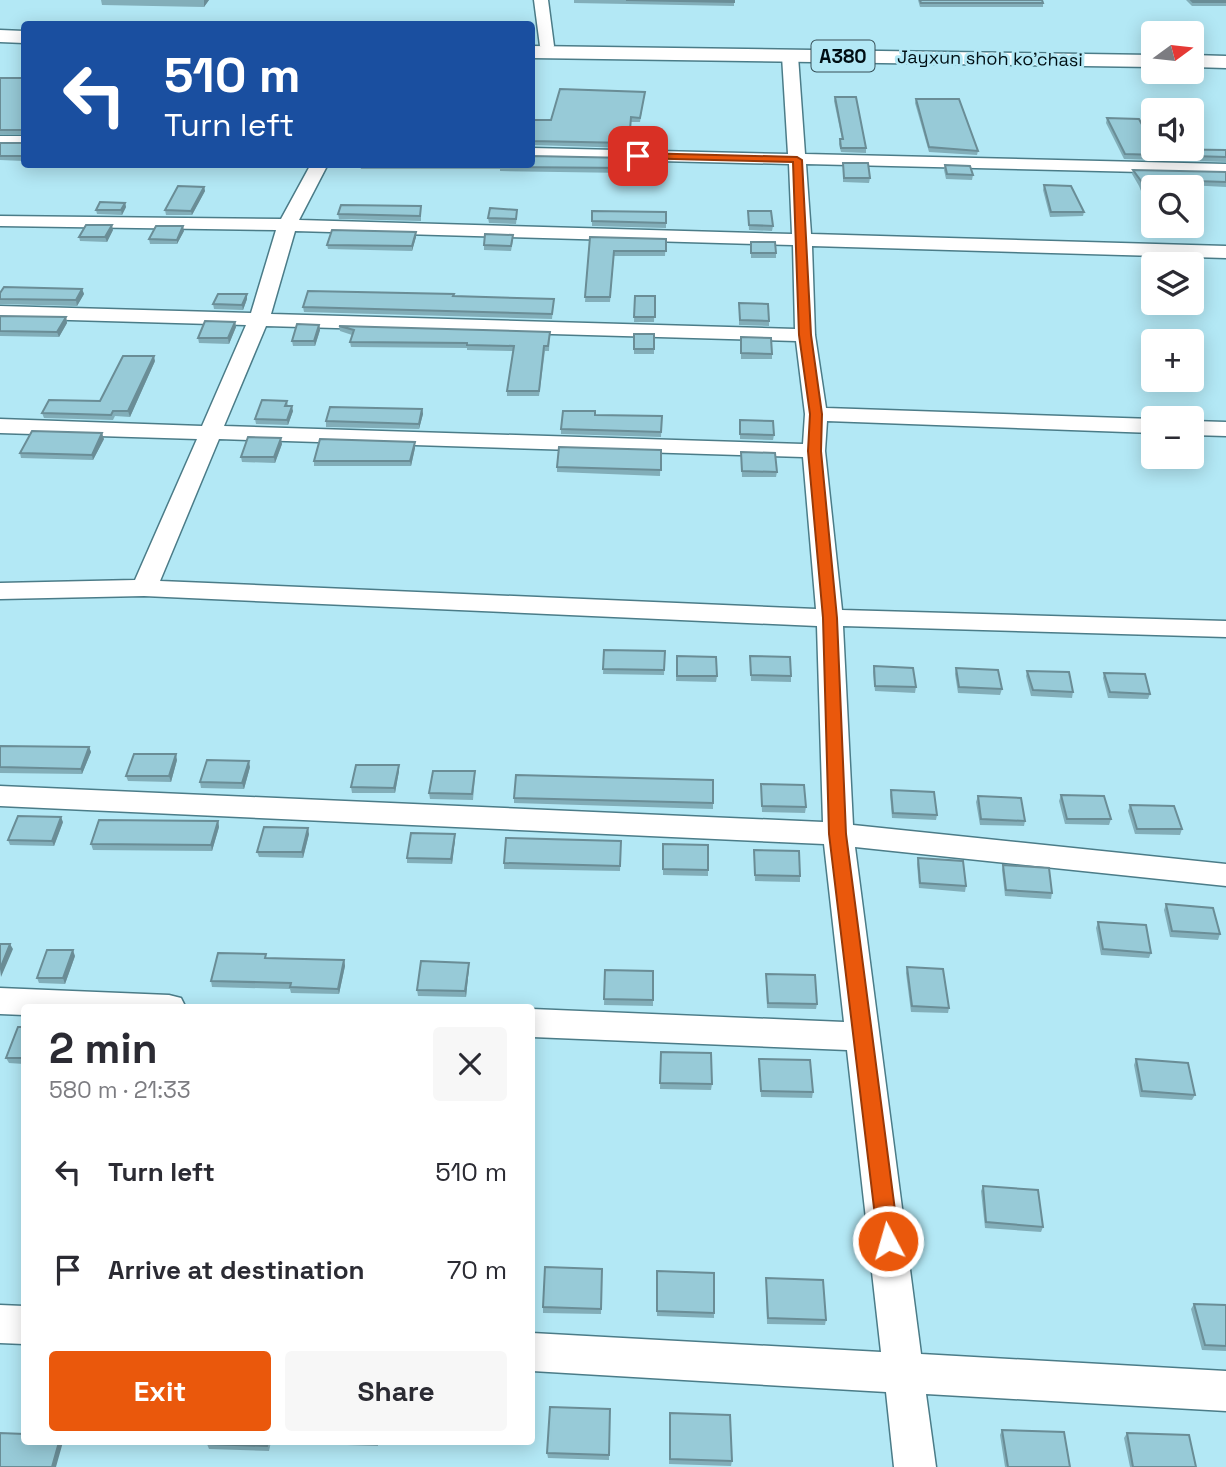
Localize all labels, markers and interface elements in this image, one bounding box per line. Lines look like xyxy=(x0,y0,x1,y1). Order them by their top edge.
north arrow xyxy=(1141,21,1204,84)
map controls xyxy=(1141,21,1204,469)
road number: A380 xyxy=(812,40,874,72)
text: 510 m xyxy=(164,44,301,106)
street label: Jayxun shoh ko'chasi xyxy=(897,45,1083,71)
icon: left xyxy=(49,49,140,140)
button: sound xyxy=(1141,98,1204,161)
text: Turn left xyxy=(164,105,294,145)
pin xyxy=(608,126,668,186)
icon: arrive xyxy=(619,137,657,175)
button: search xyxy=(1141,175,1204,238)
button: layers xyxy=(1141,252,1204,315)
button: + xyxy=(1141,329,1204,392)
button: − xyxy=(1141,406,1204,469)
text: 2 min xyxy=(49,1022,158,1075)
button: close xyxy=(433,1027,507,1101)
text: 580 m · 21:33 xyxy=(49,1075,191,1105)
icon: left xyxy=(49,1153,87,1191)
text: Turn left xyxy=(108,1155,215,1189)
text: 510 m xyxy=(435,1155,507,1189)
position arrow xyxy=(851,1204,925,1278)
icon: arrive xyxy=(49,1251,87,1289)
text: Arrive at destination xyxy=(108,1253,365,1287)
text: 70 m xyxy=(447,1253,507,1287)
button: Exit xyxy=(49,1351,271,1431)
button: Share xyxy=(285,1351,507,1431)

